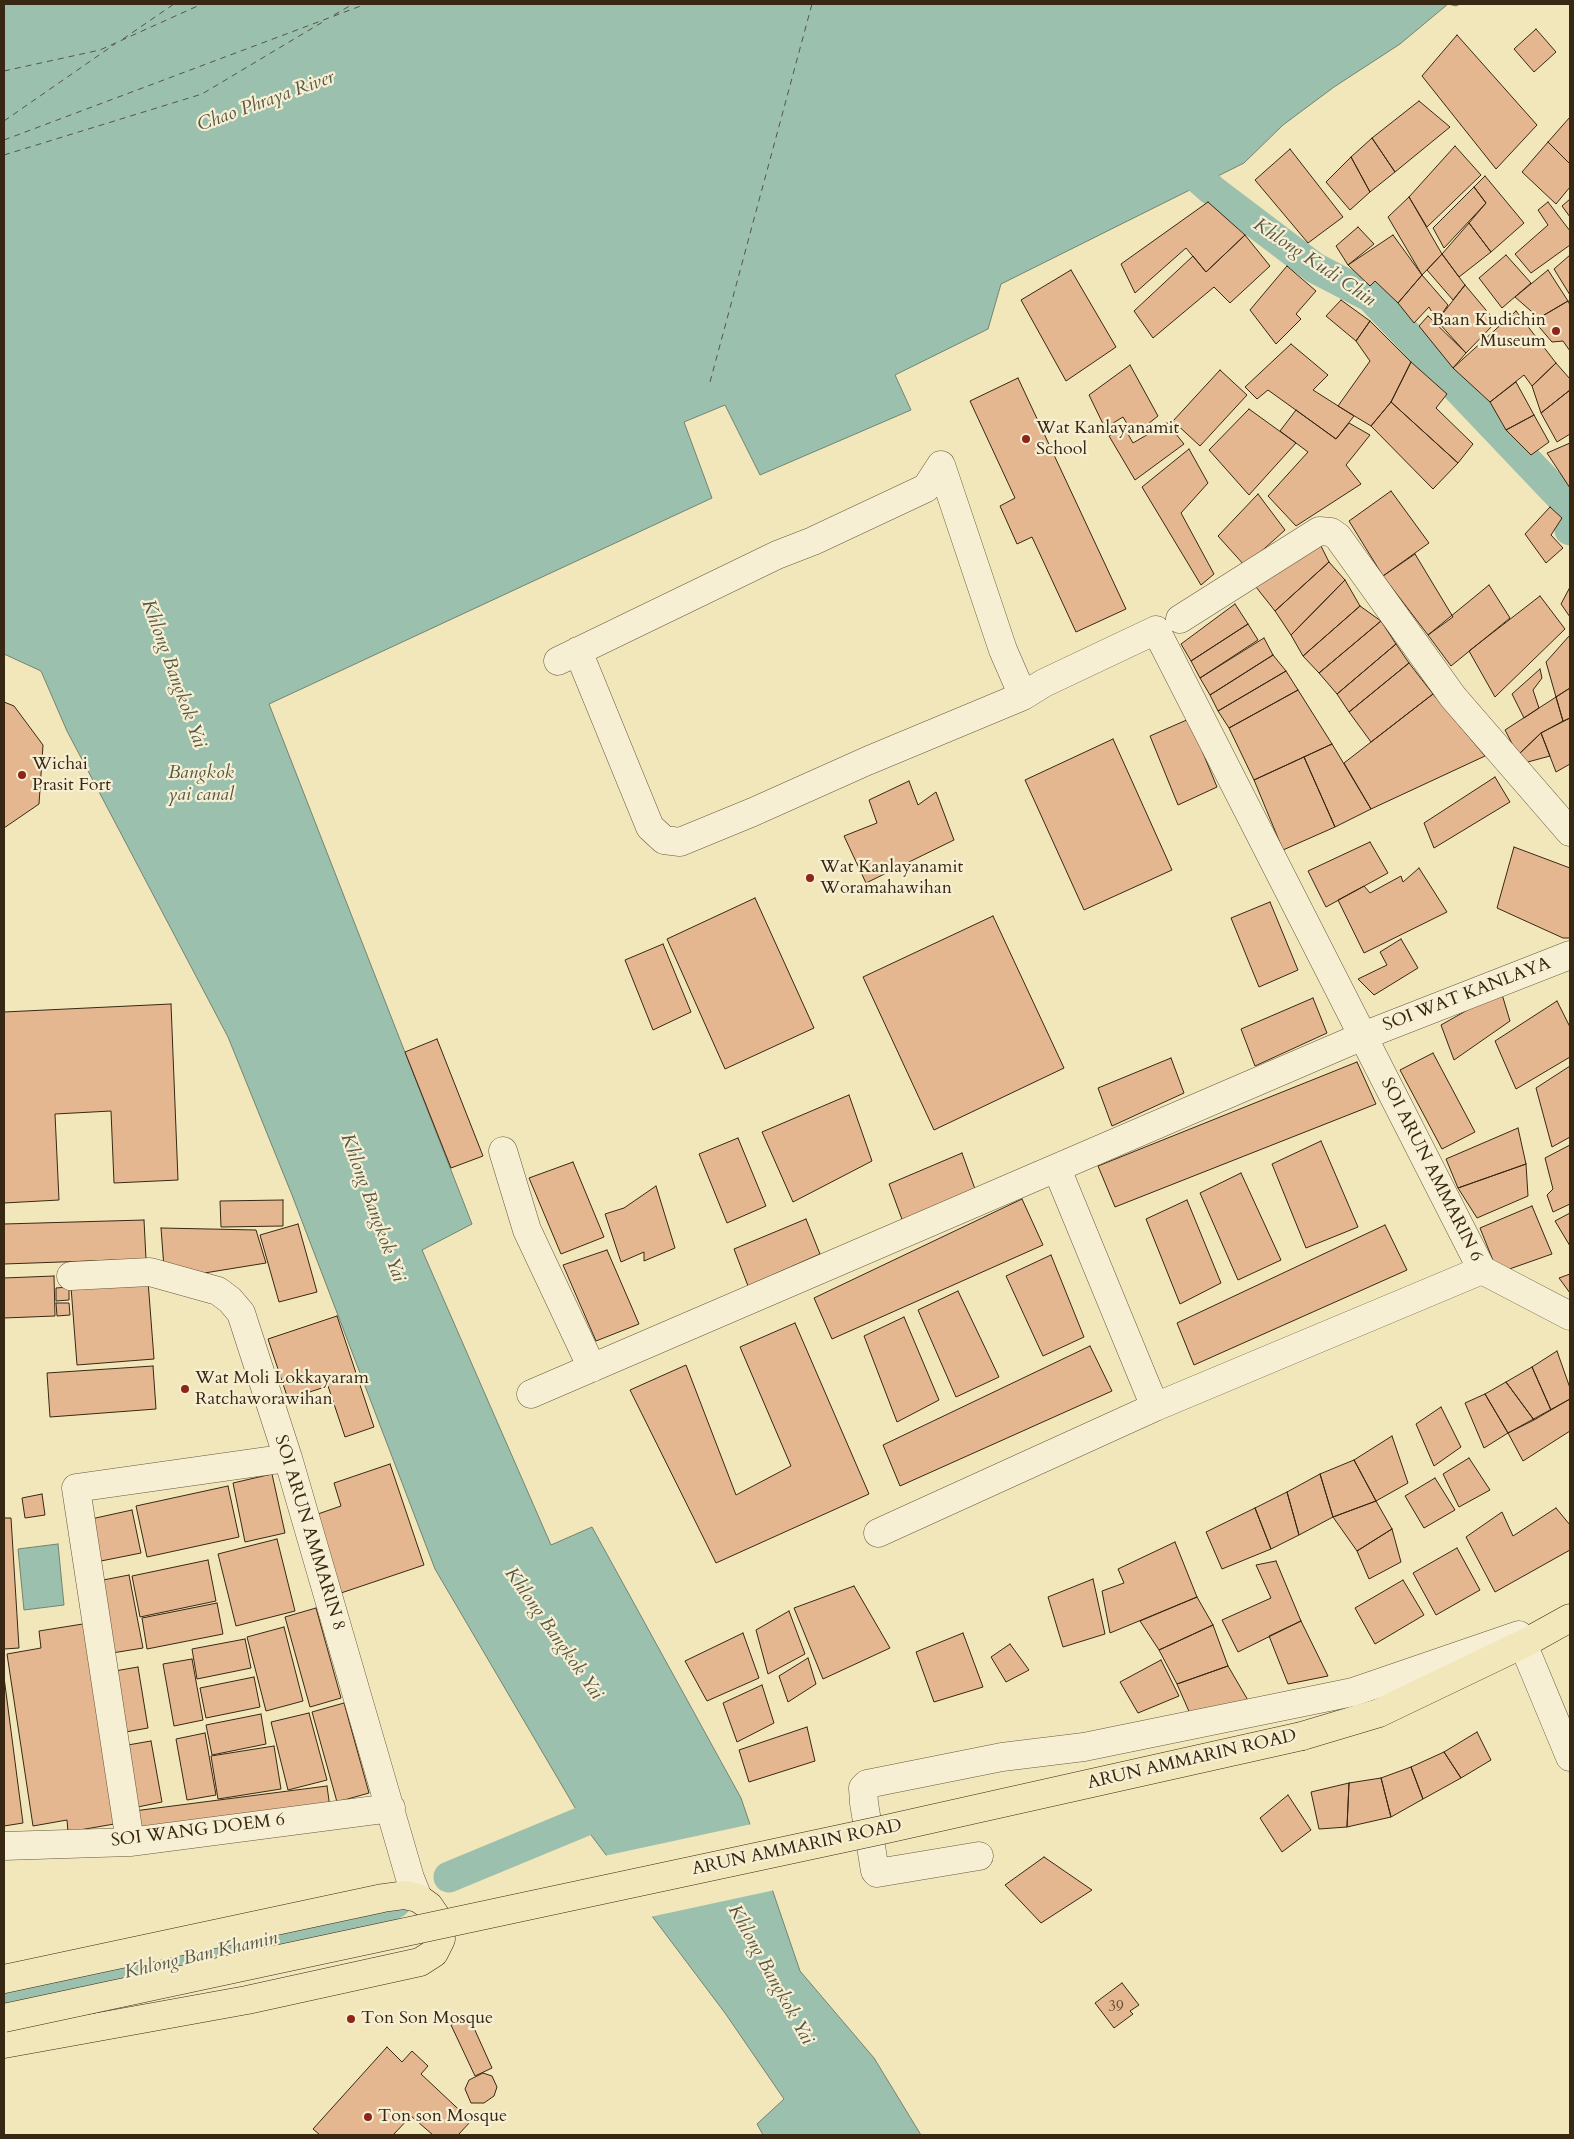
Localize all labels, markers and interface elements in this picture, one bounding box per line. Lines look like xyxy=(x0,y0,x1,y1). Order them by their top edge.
water label: Chao Phraya River xyxy=(194,67,338,137)
water label: Khlong Kudi Chin xyxy=(1249,214,1379,312)
place label: Baan Kudichin Museum xyxy=(1432,310,1546,352)
marker: Baan Kudichin Museum xyxy=(1550,325,1562,337)
place label: Wat Kanlayanamit School xyxy=(1036,418,1179,460)
marker: Wat Kanlayanamit School xyxy=(1020,433,1032,445)
water label: Khlong Bangkok Yai xyxy=(136,597,210,751)
place label: Wichai Prasit Fort xyxy=(32,754,111,796)
water label: Bangkok yai canal xyxy=(168,763,234,807)
marker: Wichai Prasit Fort xyxy=(16,769,28,781)
place label: Wat Kanlayanamit Woramahawihan xyxy=(820,857,963,900)
marker: Wat Kanlayanamit Woramahawihan xyxy=(804,872,816,884)
street label: SOI WAT KANLAYA xyxy=(1380,953,1554,1037)
street label: SOI ARUN AMMARIN 6 xyxy=(1375,1075,1487,1265)
water label: Khlong Bangkok Yai xyxy=(335,1131,409,1285)
place label: Wat Moli Lokkayaram Ratchaworawihan xyxy=(195,1368,369,1410)
marker: Wat Moli Lokkayaram Ratchaworawihan xyxy=(179,1383,191,1395)
street label: SOI ARUN AMMARIN 8 xyxy=(269,1433,349,1633)
water label: Khlong Bangkok Yai xyxy=(499,1563,607,1705)
street label: ARUN AMMARIN ROAD xyxy=(1085,1725,1299,1795)
street label: SOI WANG DOEM 6 xyxy=(110,1810,286,1852)
street label: ARUN AMMARIN ROAD xyxy=(690,1815,904,1881)
water label: Khlong Bangkok Yai xyxy=(722,1901,818,2049)
water label: Khlong Ban Khamin xyxy=(122,1927,280,1985)
house number: 39 xyxy=(1108,1999,1124,2017)
place label: Ton Son Mosque xyxy=(361,2008,493,2030)
marker: Ton Son Mosque xyxy=(345,2013,357,2025)
place label: Ton son Mosque xyxy=(378,2106,507,2128)
marker: Ton son Mosque xyxy=(362,2111,374,2123)

